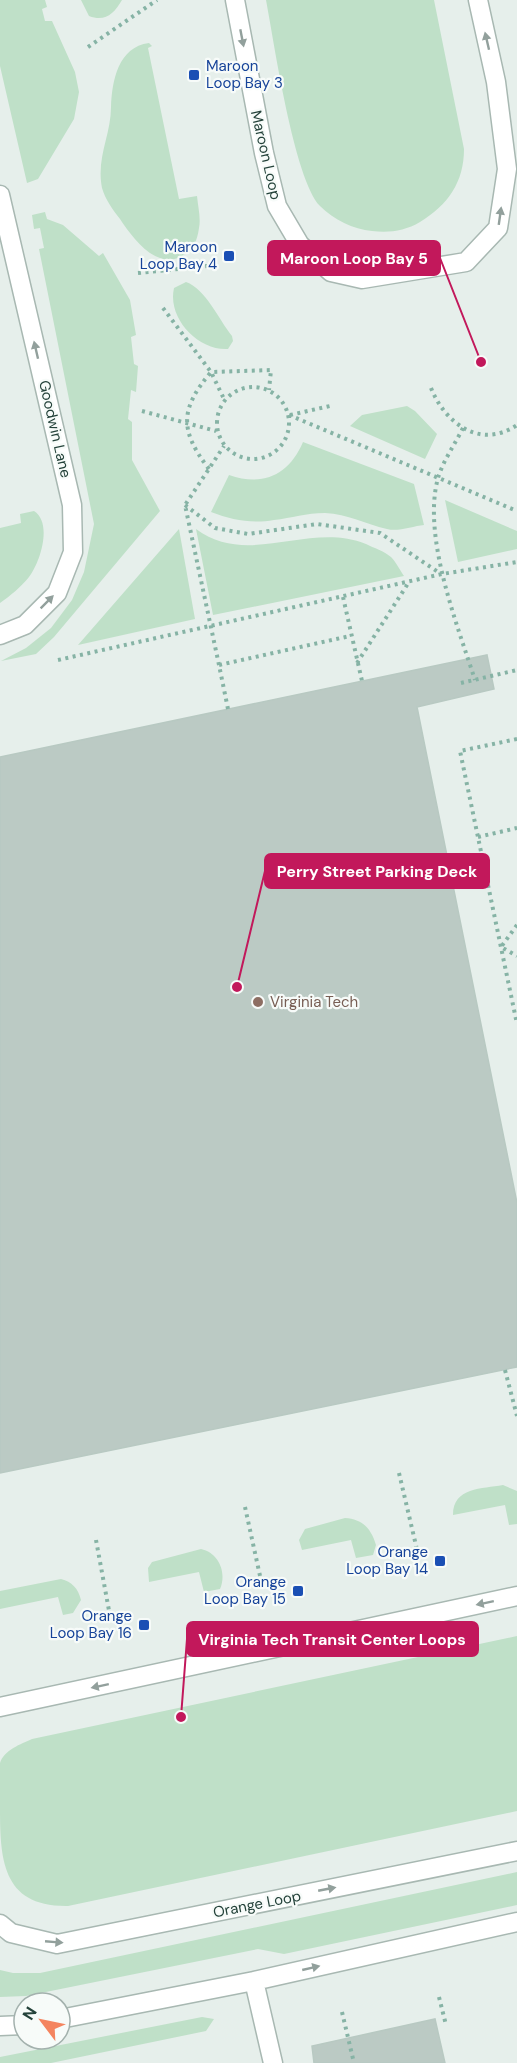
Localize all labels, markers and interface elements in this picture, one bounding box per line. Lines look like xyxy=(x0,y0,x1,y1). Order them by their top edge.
one-way arrow xyxy=(238,29,247,48)
one-way arrow xyxy=(482,31,491,50)
place label: Maroon Loop Bay 3 xyxy=(206,56,283,93)
marker: Maroon Loop Bay 3 xyxy=(187,68,201,82)
street label: Maroon Loop xyxy=(246,108,286,202)
one-way arrow xyxy=(495,206,504,225)
place label: Maroon Loop Bay 4 xyxy=(140,237,217,274)
callout: Maroon Loop Bay 5 xyxy=(268,241,440,275)
text: Maroon Loop Bay 5 xyxy=(280,248,428,269)
marker: Maroon Loop Bay 4 xyxy=(222,249,236,263)
one-way arrow xyxy=(31,341,40,360)
street label: Goodwin Lane xyxy=(34,378,76,480)
one-way arrow xyxy=(40,595,54,610)
callout: Perry Street Parking Deck xyxy=(265,854,489,888)
text: Perry Street Parking Deck xyxy=(277,861,478,882)
place label: Virginia Tech xyxy=(270,992,358,1012)
marker: Virginia Tech xyxy=(251,995,265,1009)
place label: Orange Loop Bay 14 xyxy=(346,1542,428,1579)
marker: Orange Loop Bay 14 xyxy=(433,1554,447,1568)
place label: Orange Loop Bay 15 xyxy=(204,1572,286,1609)
marker: Orange Loop Bay 15 xyxy=(291,1584,305,1598)
one-way arrow xyxy=(475,1599,494,1608)
place label: Orange Loop Bay 16 xyxy=(50,1606,132,1643)
marker: Orange Loop Bay 16 xyxy=(137,1618,151,1632)
callout: Virginia Tech Transit Center Loops xyxy=(187,1622,478,1656)
text: Virginia Tech Transit Center Loops xyxy=(198,1629,466,1650)
one-way arrow xyxy=(90,1682,109,1691)
one-way arrow xyxy=(318,1884,337,1894)
street label: Orange Loop xyxy=(211,1886,303,1922)
one-way arrow xyxy=(45,1937,64,1946)
one-way arrow xyxy=(302,1963,321,1972)
north arrow xyxy=(12,1991,72,2051)
text: N xyxy=(18,2003,42,2024)

